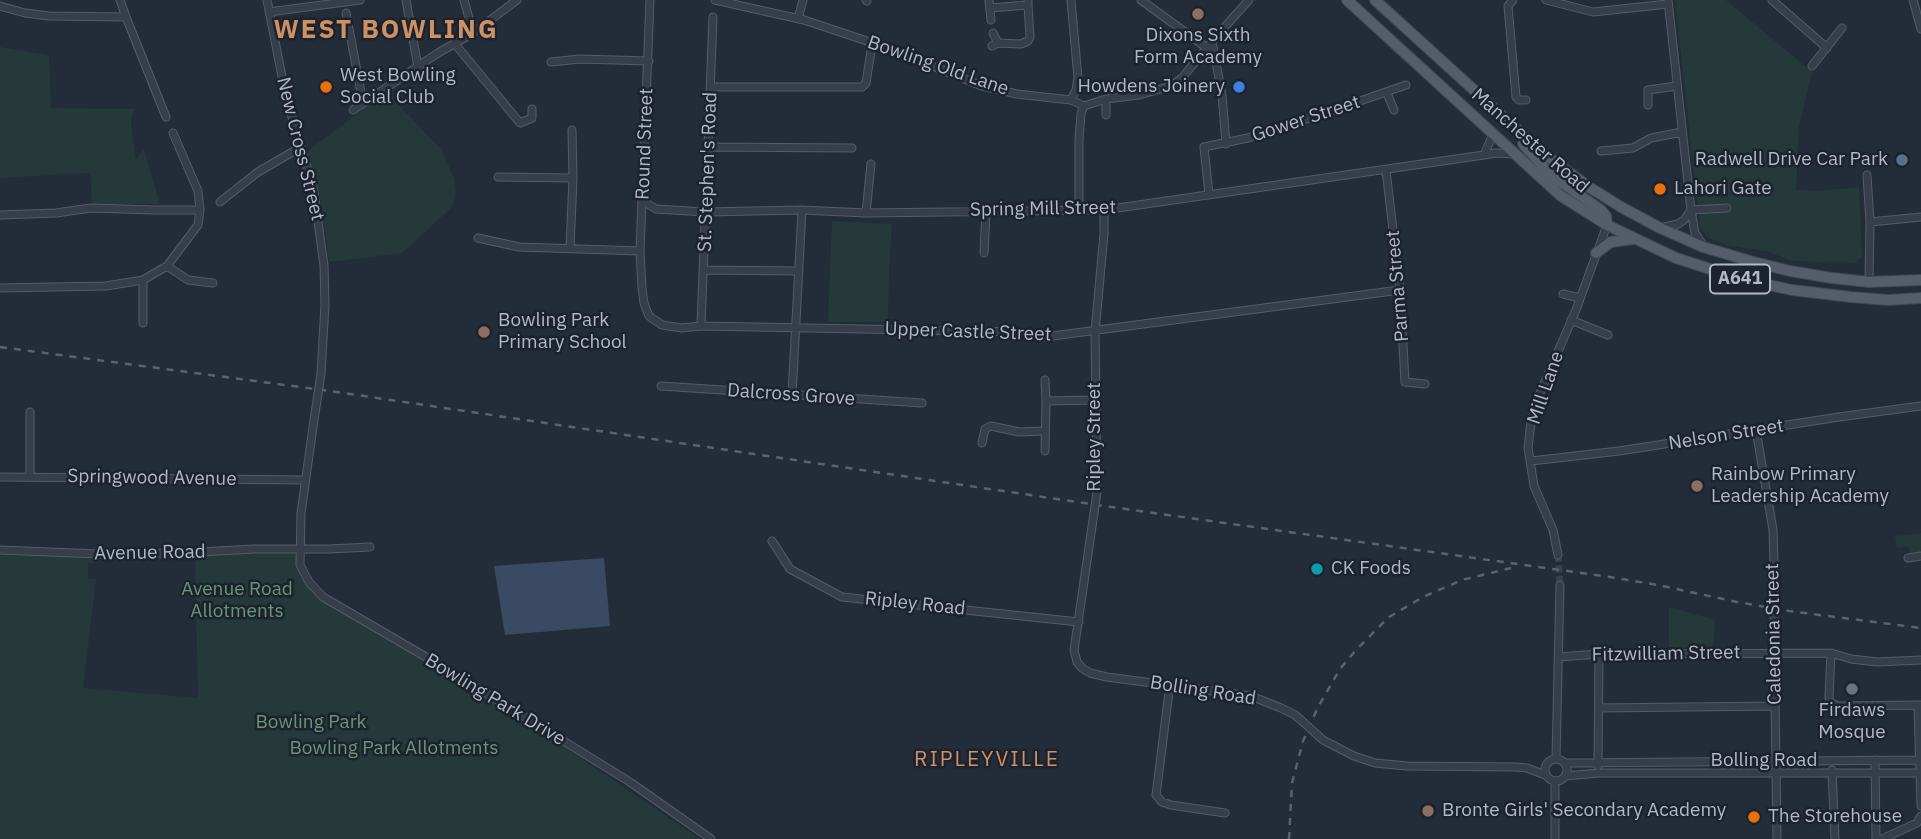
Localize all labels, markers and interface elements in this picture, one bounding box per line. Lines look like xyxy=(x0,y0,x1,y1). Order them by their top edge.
marker: Dixons Sixth Form Academy xyxy=(1190,6,1206,22)
district label: WEST BOWLING xyxy=(275,14,497,46)
place label: Dixons Sixth Form Academy xyxy=(1134,25,1262,69)
street label: Bowling Old Lane xyxy=(864,31,1012,101)
place label: West Bowling Social Club xyxy=(340,65,456,109)
street label: New Cross Street xyxy=(271,75,329,223)
place label: Howdens Joinery xyxy=(1078,76,1225,98)
marker: West Bowling Social Club xyxy=(318,79,334,95)
marker: Howdens Joinery xyxy=(1231,79,1247,95)
street label: Manchester Road xyxy=(1467,84,1593,198)
street label: Round Street xyxy=(632,88,658,200)
street label: Gower Street xyxy=(1249,91,1363,147)
street label: St. Stephen's Road xyxy=(694,92,722,252)
place label: Radwell Drive Car Park xyxy=(1695,149,1888,171)
marker: Radwell Drive Car Park xyxy=(1894,152,1910,168)
place label: Lahori Gate xyxy=(1674,178,1772,200)
marker: Lahori Gate xyxy=(1652,181,1668,197)
street label: Spring Mill Street xyxy=(970,196,1116,222)
street label: Parma Street xyxy=(1382,229,1414,343)
road number: A641 xyxy=(1710,264,1770,293)
place label: Bowling Park Primary School xyxy=(498,310,627,354)
street label: Upper Castle Street xyxy=(884,318,1052,346)
marker: Bowling Park Primary School xyxy=(476,324,492,340)
street label: Mill Lane xyxy=(1523,348,1569,428)
street label: Dalcross Grove xyxy=(726,379,856,411)
street label: Ripley Street xyxy=(1084,382,1106,492)
street label: Nelson Street xyxy=(1667,415,1785,455)
place label: Rainbow Primary Leadership Academy xyxy=(1711,464,1889,508)
street label: Springwood Avenue xyxy=(67,465,237,491)
marker: Rainbow Primary Leadership Academy xyxy=(1689,478,1705,494)
street label: Avenue Road xyxy=(94,541,206,565)
place label: CK Foods xyxy=(1331,558,1411,580)
marker: CK Foods xyxy=(1309,561,1325,577)
street label: Caledonia Street xyxy=(1761,563,1787,705)
park label: Avenue Road Allotments xyxy=(181,579,293,623)
street label: Ripley Road xyxy=(864,587,966,621)
street label: Fitzwilliam Street xyxy=(1592,641,1740,667)
street label: Bowling Park Drive xyxy=(421,649,569,751)
street label: Bolling Road xyxy=(1148,671,1258,711)
marker: Firdaws Mosque xyxy=(1844,681,1860,697)
place label: Firdaws Mosque xyxy=(1818,700,1886,744)
park label: Bowling Park xyxy=(255,712,367,734)
park label: Bowling Park Allotments xyxy=(289,738,499,760)
district label: RIPLEYVILLE xyxy=(915,747,1059,773)
street label: Bolling Road xyxy=(1710,750,1818,772)
place label: Bronte Girls' Secondary Academy xyxy=(1442,800,1726,822)
marker: Bronte Girls' Secondary Academy xyxy=(1420,803,1436,819)
place label: The Storehouse xyxy=(1768,806,1902,828)
marker: The Storehouse xyxy=(1746,809,1762,825)

